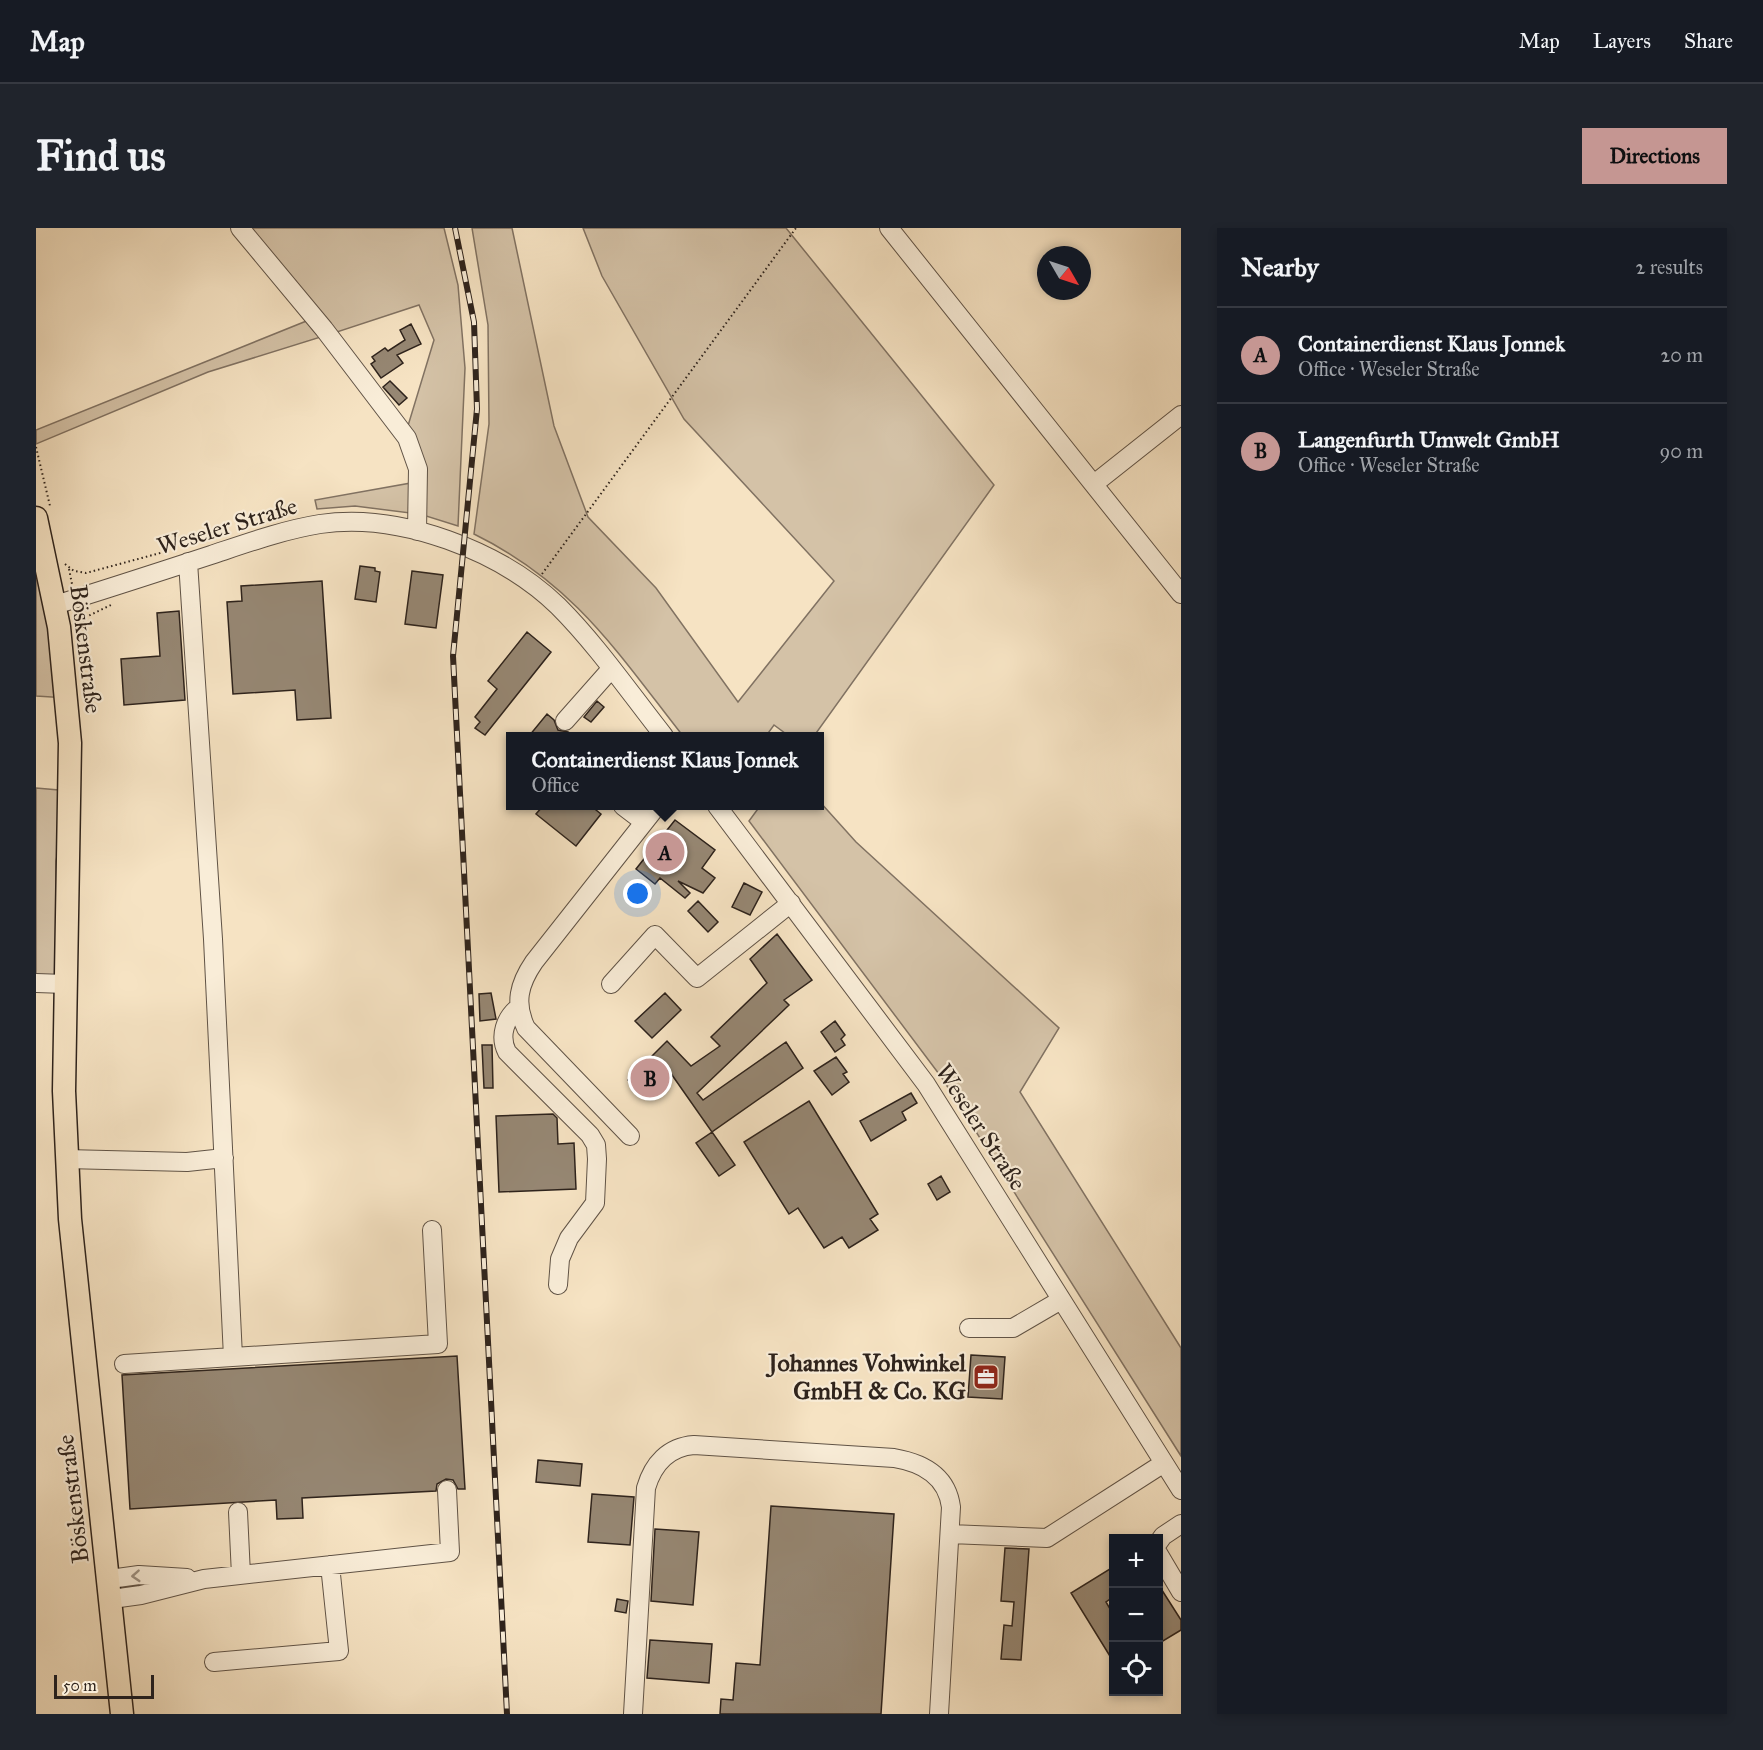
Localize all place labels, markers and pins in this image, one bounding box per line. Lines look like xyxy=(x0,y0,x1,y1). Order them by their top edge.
pin: A xyxy=(646,830,684,874)
pin: B xyxy=(630,1056,670,1100)
place label: Johannes Vohwinkel GmbH & Co. KG xyxy=(765,1348,967,1406)
office icon: Johannes Vohwinkel GmbH & Co. KG xyxy=(971,1362,1001,1392)

